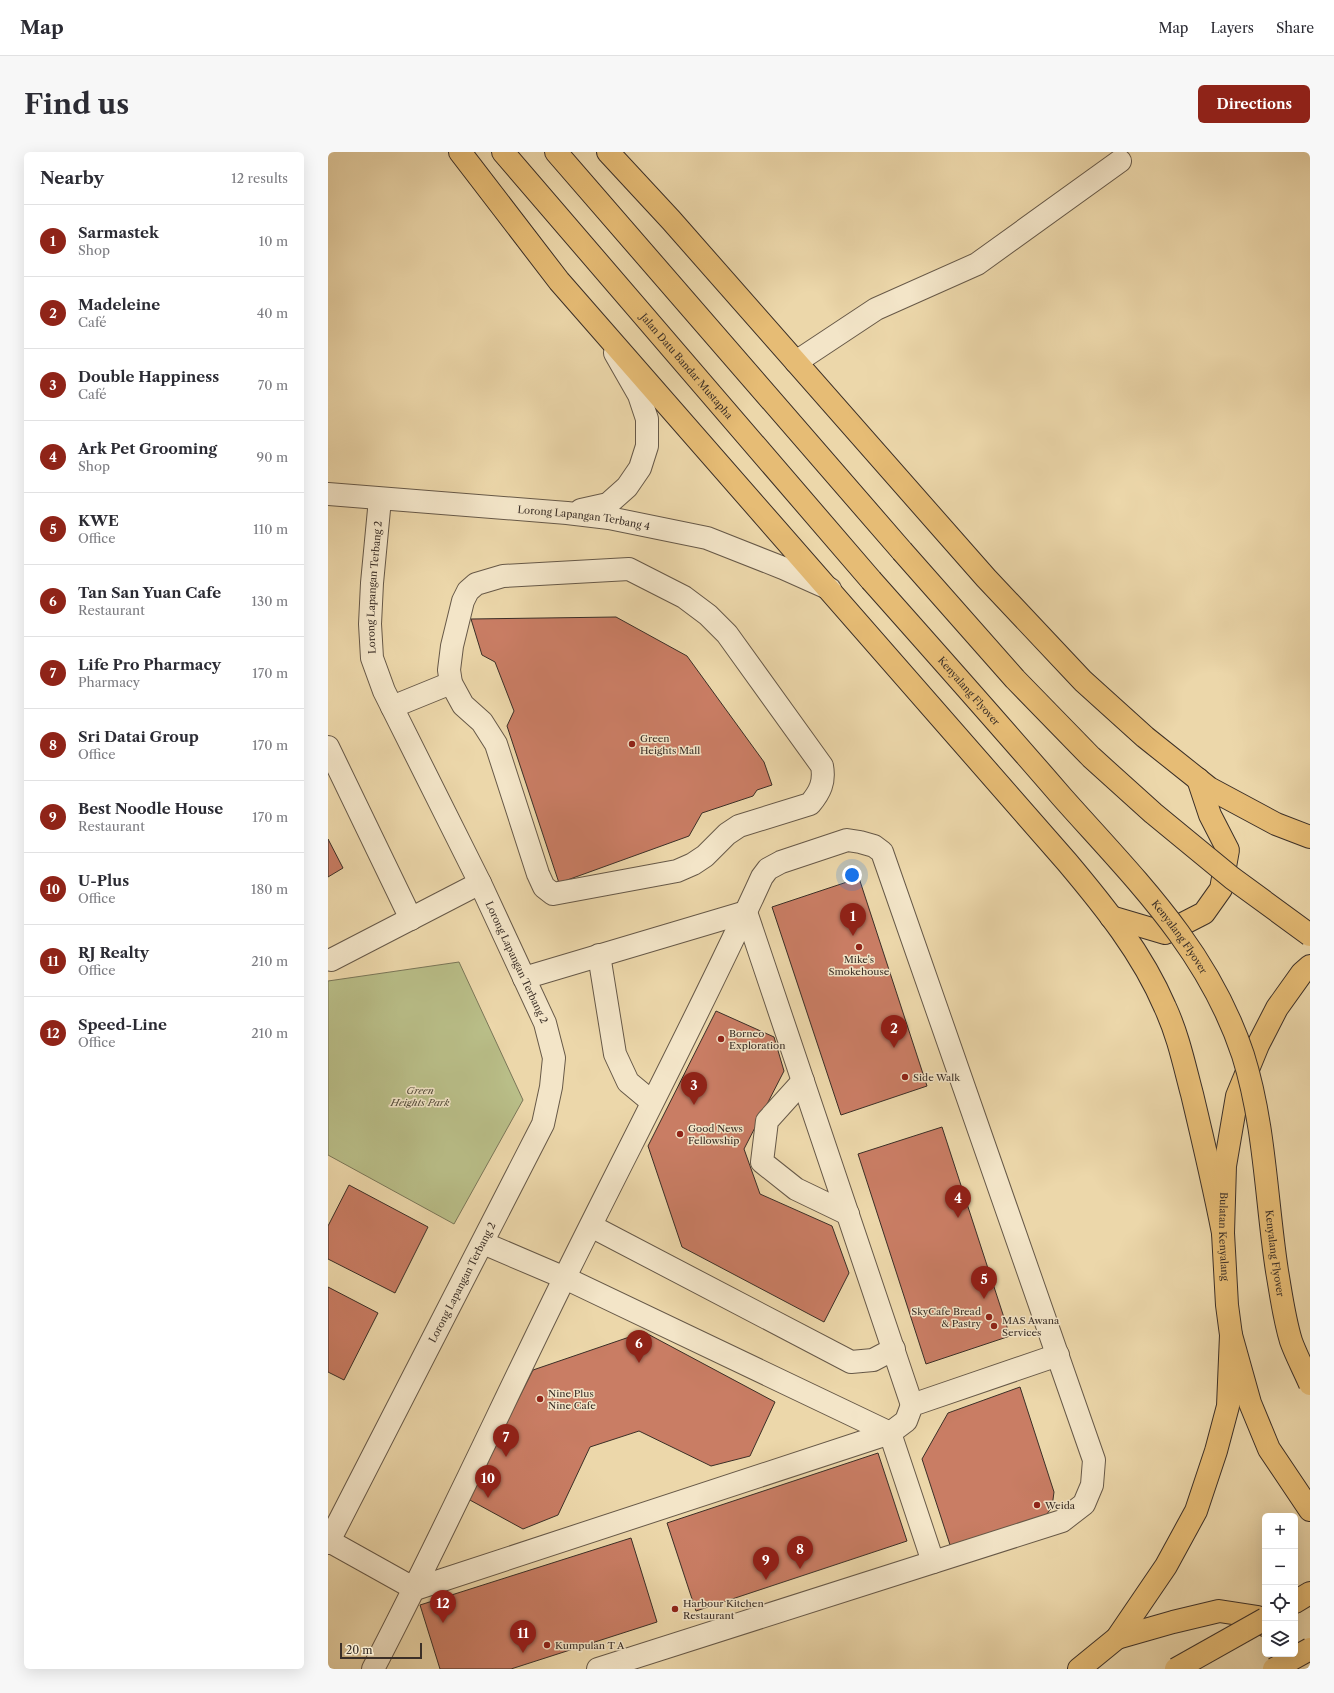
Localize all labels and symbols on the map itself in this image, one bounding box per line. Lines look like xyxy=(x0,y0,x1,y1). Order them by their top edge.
street label: Jalan Datu Bandar Mustapha xyxy=(636,309,736,422)
street label: Lorong Lapangan Terbang 4 xyxy=(517,503,651,533)
street label: Lorong Lapangan Terbang 2 xyxy=(364,520,385,654)
street label: Kenyalang Flyover xyxy=(935,654,1003,729)
place label: Green Heights Mall xyxy=(640,732,700,757)
marker: Green Heights Mall xyxy=(627,739,637,749)
your location xyxy=(842,865,862,885)
street label: Kenyalang Flyover xyxy=(1149,897,1210,977)
street label: Lorong Lapangan Terbang 2 xyxy=(482,899,551,1026)
pin: 1 xyxy=(840,903,866,936)
marker: Mike's Smokehouse xyxy=(854,942,864,952)
place label: Mike's Smokehouse xyxy=(829,953,890,978)
pin: 2 xyxy=(881,1015,907,1048)
place label: Borneo Exploration xyxy=(729,1027,786,1052)
marker: Borneo Exploration xyxy=(716,1034,726,1044)
place label: Side Walk xyxy=(913,1071,961,1084)
pin: 3 xyxy=(681,1072,707,1105)
marker: Side Walk xyxy=(900,1072,910,1082)
park label: Green Heights Park xyxy=(390,1084,450,1109)
place label: Good News Fellowship xyxy=(688,1122,743,1147)
marker: Good News Fellowship xyxy=(675,1129,685,1139)
pin: 4 xyxy=(945,1185,971,1218)
street label: Bulatan Kenyalang xyxy=(1216,1192,1232,1282)
street label: Kenyalang Flyover xyxy=(1262,1209,1287,1299)
street label: Lorong Lapangan Terbang 2 xyxy=(426,1220,499,1345)
pin: 5 xyxy=(971,1266,997,1299)
place label: SkyCafe Bread & Pastry xyxy=(911,1305,981,1330)
marker: SkyCafe Bread & Pastry xyxy=(984,1312,994,1322)
place label: MAS Awana Services xyxy=(1002,1314,1060,1339)
marker: MAS Awana Services xyxy=(989,1321,999,1331)
pin: 6 xyxy=(626,1330,652,1363)
place label: Nine Plus Nine Cafe xyxy=(548,1387,596,1412)
marker: Nine Plus Nine Cafe xyxy=(535,1394,545,1404)
pin: 7 xyxy=(493,1424,519,1457)
pin: 10 xyxy=(475,1465,501,1498)
place label: Weida xyxy=(1044,1499,1076,1512)
marker: Weida xyxy=(1032,1500,1042,1510)
pin: 8 xyxy=(787,1536,813,1569)
pin: 9 xyxy=(753,1547,779,1580)
pin: 12 xyxy=(430,1590,456,1623)
place label: Harbour Kitchen Restaurant xyxy=(683,1597,764,1622)
marker: Harbour Kitchen Restaurant xyxy=(670,1604,680,1614)
pin: 11 xyxy=(510,1620,536,1653)
place label: Kumpulan T A xyxy=(555,1639,625,1652)
marker: Kumpulan T A xyxy=(542,1640,552,1650)
scale bar xyxy=(340,1641,422,1660)

